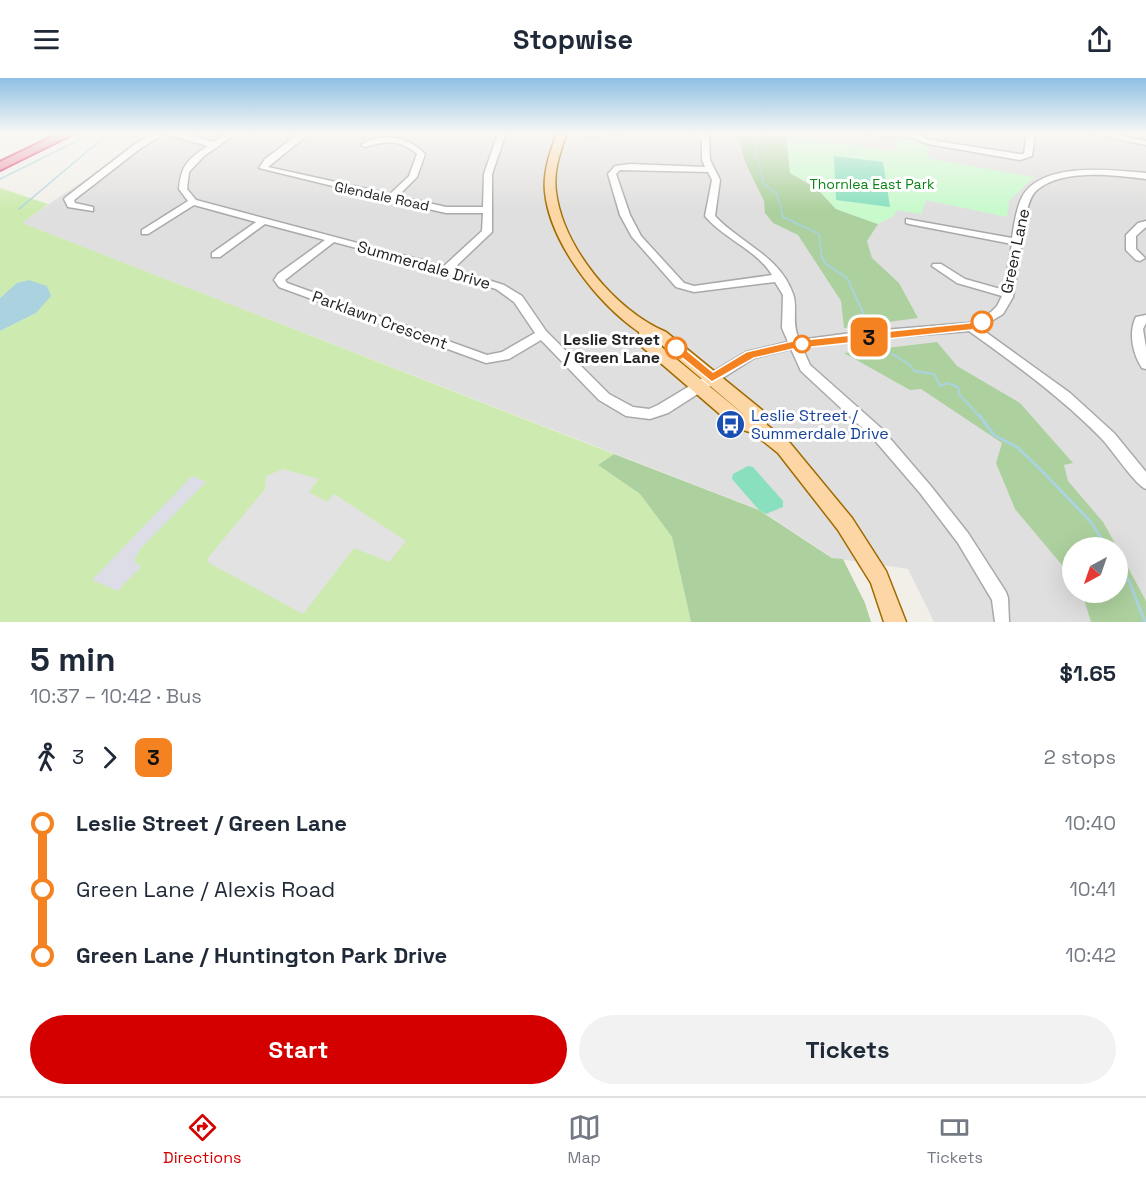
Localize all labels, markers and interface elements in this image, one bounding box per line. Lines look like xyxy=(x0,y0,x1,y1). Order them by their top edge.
text: Stopwise xyxy=(513,22,633,57)
icon: menu xyxy=(30,23,63,56)
icon: share xyxy=(1083,23,1116,56)
park label: Thornlea East Park xyxy=(810,175,935,193)
street label: Glendale Road xyxy=(333,177,431,215)
street label: Green Lane xyxy=(996,207,1034,295)
street label: Summerdale Drive xyxy=(355,236,493,294)
street label: Parklawn Crescent xyxy=(309,286,451,354)
unlabelled marker xyxy=(971,311,993,333)
line badge: 3 xyxy=(850,318,888,356)
text: 3 xyxy=(863,324,875,351)
place label: Leslie Street / Green Lane xyxy=(563,329,660,368)
unlabelled marker xyxy=(793,335,811,353)
marker: Leslie Street / Green Lane xyxy=(665,337,687,359)
place label: Leslie Street / Summerdale Drive xyxy=(751,405,889,444)
bus stop icon: Leslie Street / Summerdale Drive xyxy=(714,408,746,440)
north arrow xyxy=(1062,537,1128,603)
map controls xyxy=(1062,537,1128,603)
text: 5 min xyxy=(30,639,115,681)
text: $1.65 xyxy=(1060,659,1116,687)
text: 10:37 – 10:42 · Bus xyxy=(30,683,202,709)
icon: walk xyxy=(30,741,63,774)
icon: forward xyxy=(93,741,126,774)
text: 3 xyxy=(72,744,84,770)
text: 3 xyxy=(147,744,160,771)
text: 2 stops xyxy=(1044,744,1116,770)
text: Leslie Street / Green Lane xyxy=(76,809,347,837)
text: 10:40 xyxy=(1064,810,1116,836)
text: Green Lane / Alexis Road xyxy=(76,875,335,903)
text: 10:41 xyxy=(1069,876,1116,902)
text: Green Lane / Huntington Park Drive xyxy=(76,941,447,969)
text: 10:42 xyxy=(1065,942,1116,968)
button: Start xyxy=(30,1015,567,1084)
button: Tickets xyxy=(579,1015,1116,1084)
tab: Directions xyxy=(163,1111,241,1168)
tab: Map xyxy=(568,1111,601,1168)
tab: Tickets xyxy=(927,1111,983,1168)

